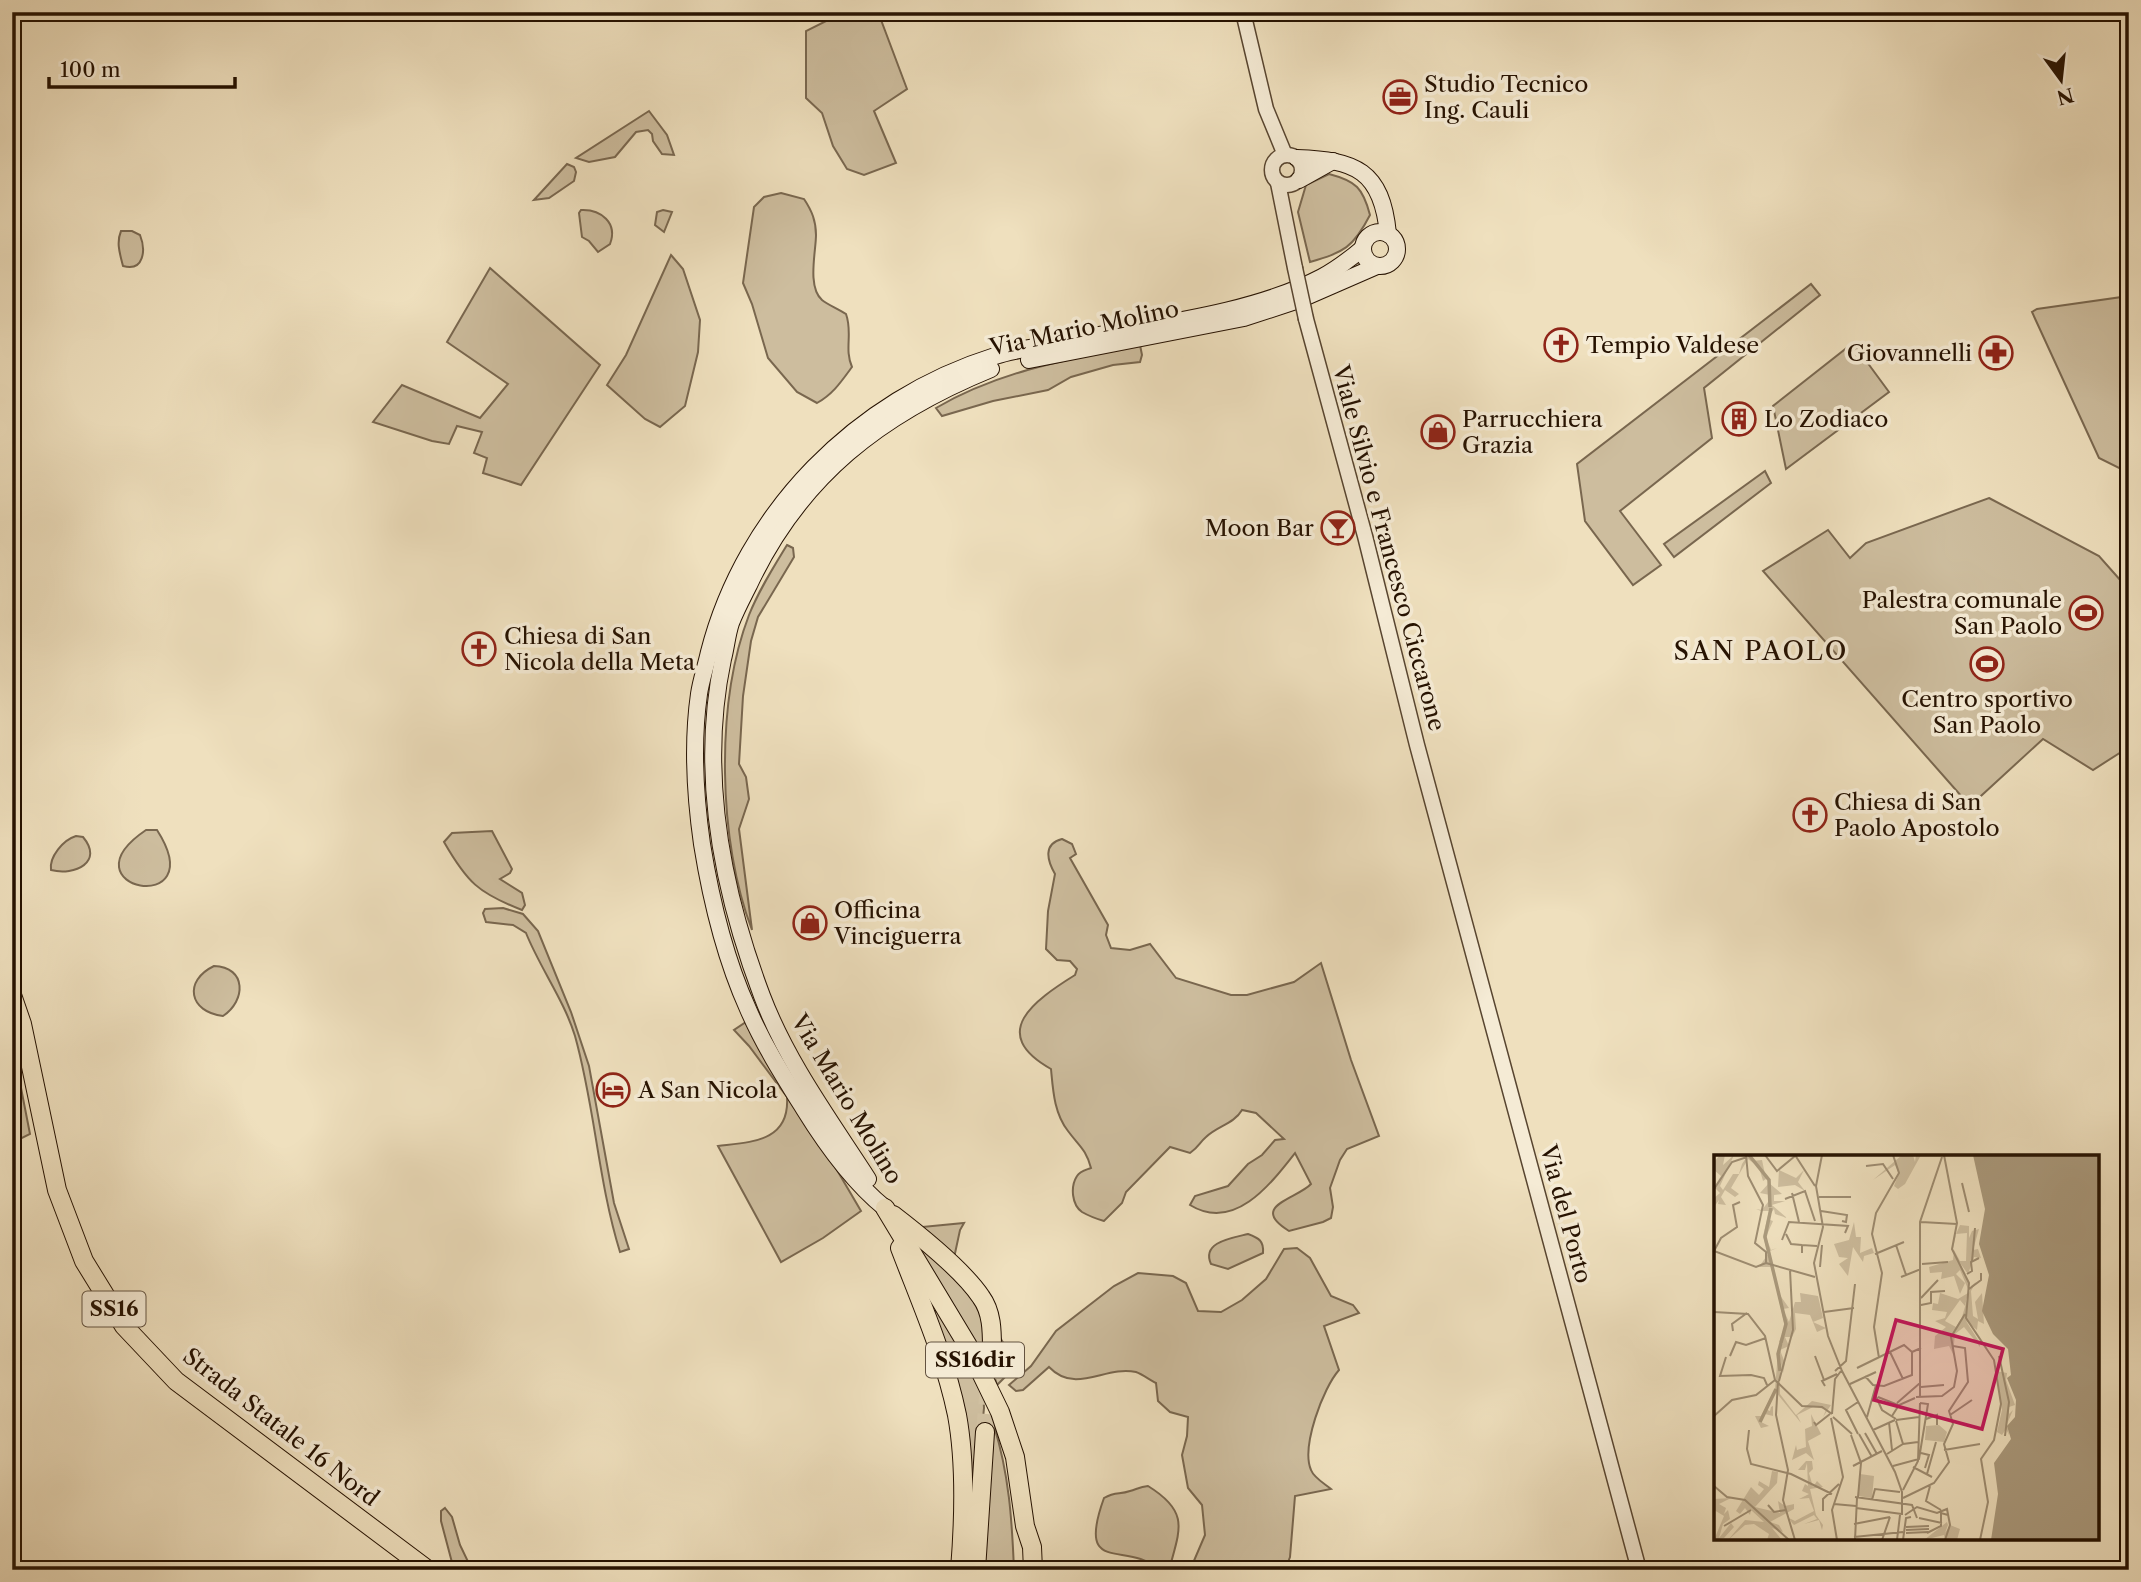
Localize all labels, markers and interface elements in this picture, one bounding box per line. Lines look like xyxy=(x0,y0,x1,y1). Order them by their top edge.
scale bar xyxy=(49,46,234,90)
north arrow xyxy=(2025,46,2096,116)
text: 100 m xyxy=(60,57,121,82)
place label: Studio Tecnico Ing. Cauli xyxy=(1424,70,1588,124)
office icon: Studio Tecnico Ing. Cauli xyxy=(1381,78,1419,116)
text: N xyxy=(2054,83,2076,109)
street label: Via Mario Molino xyxy=(986,294,1181,362)
church icon: Tempio Valdese xyxy=(1542,326,1580,364)
place label: Tempio Valdese xyxy=(1586,331,1759,359)
pharmacy icon: Giovannelli xyxy=(1977,334,2015,372)
place label: Giovannelli xyxy=(1847,339,1972,367)
street label: Viale Silvio e Francesco Ciccarone xyxy=(1326,361,1451,734)
building icon: Lo Zodiaco xyxy=(1720,400,1758,438)
place label: Parrucchiera Grazia xyxy=(1462,405,1604,459)
place label: Lo Zodiaco xyxy=(1764,405,1888,433)
shop icon: Parrucchiera Grazia xyxy=(1419,413,1457,451)
bar icon: Moon Bar xyxy=(1319,509,1357,547)
place label: Moon Bar xyxy=(1205,514,1314,542)
place label: Palestra comunale San Paolo xyxy=(1862,586,2062,640)
sports icon: Palestra comunale San Paolo xyxy=(2067,594,2105,632)
place label: Chiesa di San Nicola della Meta xyxy=(504,622,696,676)
church icon: Chiesa di San Nicola della Meta xyxy=(460,630,498,668)
district label: SAN PAOLO xyxy=(1674,635,1848,667)
sports icon: Centro sportivo San Paolo xyxy=(1968,645,2006,683)
place label: Centro sportivo San Paolo xyxy=(1901,685,2073,739)
place label: Chiesa di San Paolo Apostolo xyxy=(1834,788,2000,842)
church icon: Chiesa di San Paolo Apostolo xyxy=(1791,796,1829,834)
place label: Officina Vinciguerra xyxy=(833,896,963,950)
shop icon: Officina Vinciguerra xyxy=(791,904,829,942)
street label: Via Mario Molino xyxy=(785,1008,909,1189)
hotel icon: A San Nicola xyxy=(594,1071,632,1109)
place label: A San Nicola xyxy=(637,1076,778,1104)
street label: Via del Porto xyxy=(1534,1141,1598,1286)
inset map xyxy=(1714,1155,2099,1540)
road number: SS16 xyxy=(82,1292,146,1326)
street label: Strada Statale 16 Nord xyxy=(177,1342,385,1512)
road number: SS16dir xyxy=(926,1342,1024,1378)

